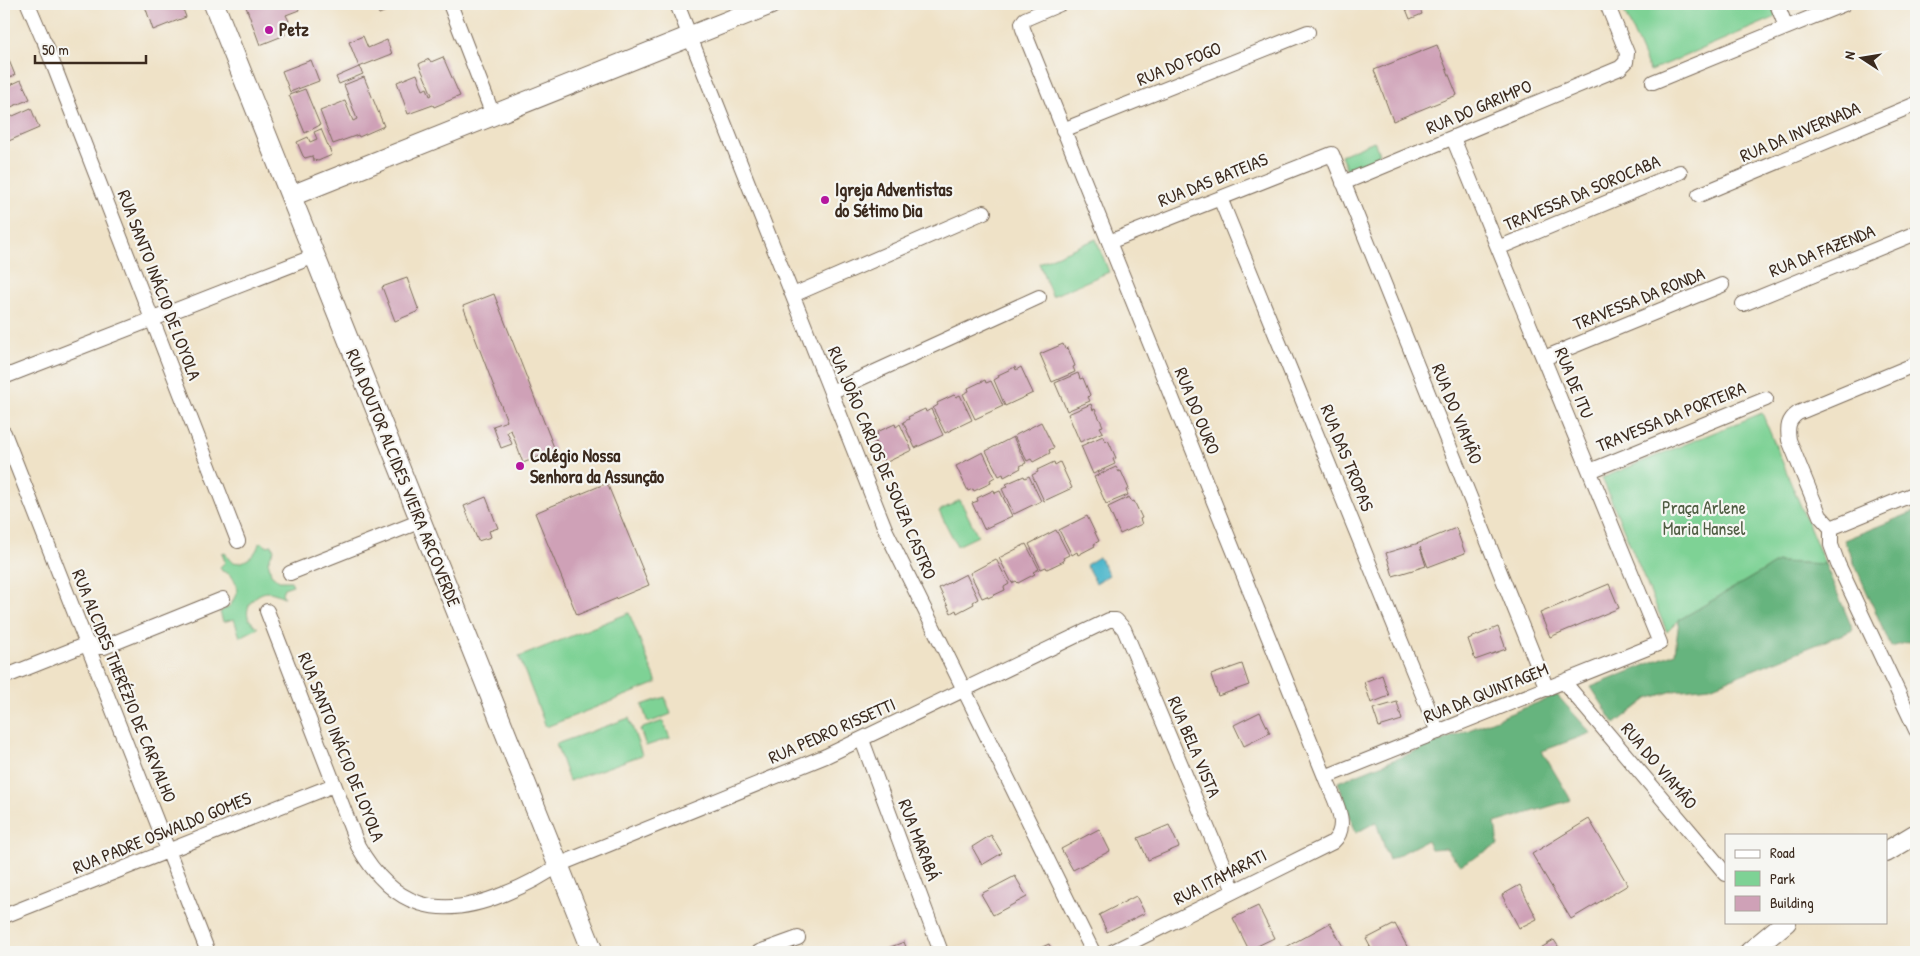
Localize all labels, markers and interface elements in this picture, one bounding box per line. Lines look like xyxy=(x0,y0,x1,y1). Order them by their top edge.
place label: Petz xyxy=(279,17,309,42)
marker: Petz xyxy=(263,24,275,36)
scale bar xyxy=(35,32,146,64)
north arrow xyxy=(1838,32,1888,82)
street label: RUA DO FOGO xyxy=(1133,35,1225,92)
text: 50 m xyxy=(42,39,69,60)
text: N xyxy=(1839,49,1859,61)
street label: RUA DO GARIMPO xyxy=(1422,73,1536,140)
street label: RUA DA INVERNADA xyxy=(1736,95,1864,168)
street label: RUA DAS BATEIAS xyxy=(1154,146,1271,213)
street label: TRAVESSA DA SOROCABA xyxy=(1500,148,1664,237)
place label: Igreja Adventistas do Sétimo Dia xyxy=(835,177,952,223)
street label: RUA SANTO INÁCIO DE LOYOLA xyxy=(112,186,207,384)
marker: Igreja Adventistas do Sétimo Dia xyxy=(819,194,831,206)
street label: RUA DA FAZENDA xyxy=(1765,218,1879,283)
street label: TRAVESSA DA RONDA xyxy=(1569,261,1708,336)
street label: RUA JOÃO CARLOS DE SOUZA CASTRO xyxy=(822,342,943,583)
street label: RUA DE ITU xyxy=(1549,344,1600,422)
street label: RUA DOUTOR ALCIDES VIEIRA ARCOVERDE xyxy=(340,345,467,610)
street label: RUA DO VIAMÃO xyxy=(1426,360,1489,468)
street label: RUA DO OURO xyxy=(1169,364,1226,458)
street label: TRAVESSA DA PORTEIRA xyxy=(1593,375,1749,458)
street label: RUA DAS TROPAS xyxy=(1315,401,1380,515)
place label: Colégio Nossa Senhora da Assunção xyxy=(530,443,665,489)
marker: Colégio Nossa Senhora da Assunção xyxy=(514,460,526,472)
park label: Praça Arlene Maria Hansel xyxy=(1662,495,1746,541)
street label: RUA ALCIDES THERÉZIO DE CARVALHO xyxy=(66,566,183,806)
street label: RUA SANTO INÁCIO DE LOYOLA xyxy=(292,649,391,845)
street label: RUA DA QUINTAGEM xyxy=(1420,656,1552,729)
street label: RUA PEDRO RISSETTI xyxy=(764,691,899,770)
street label: RUA BELA VISTA xyxy=(1162,692,1227,801)
street label: RUA DO VIAMÃO xyxy=(1616,717,1703,814)
street label: RUA PADRE OSWALDO GOMES xyxy=(69,785,255,880)
street label: RUA MARABÁ xyxy=(893,795,947,884)
legend xyxy=(1725,834,1888,924)
street label: RUA ITAMARATI xyxy=(1169,842,1271,911)
text: Road xyxy=(1770,842,1795,863)
text: Park xyxy=(1770,868,1795,889)
text: Building xyxy=(1770,892,1814,913)

